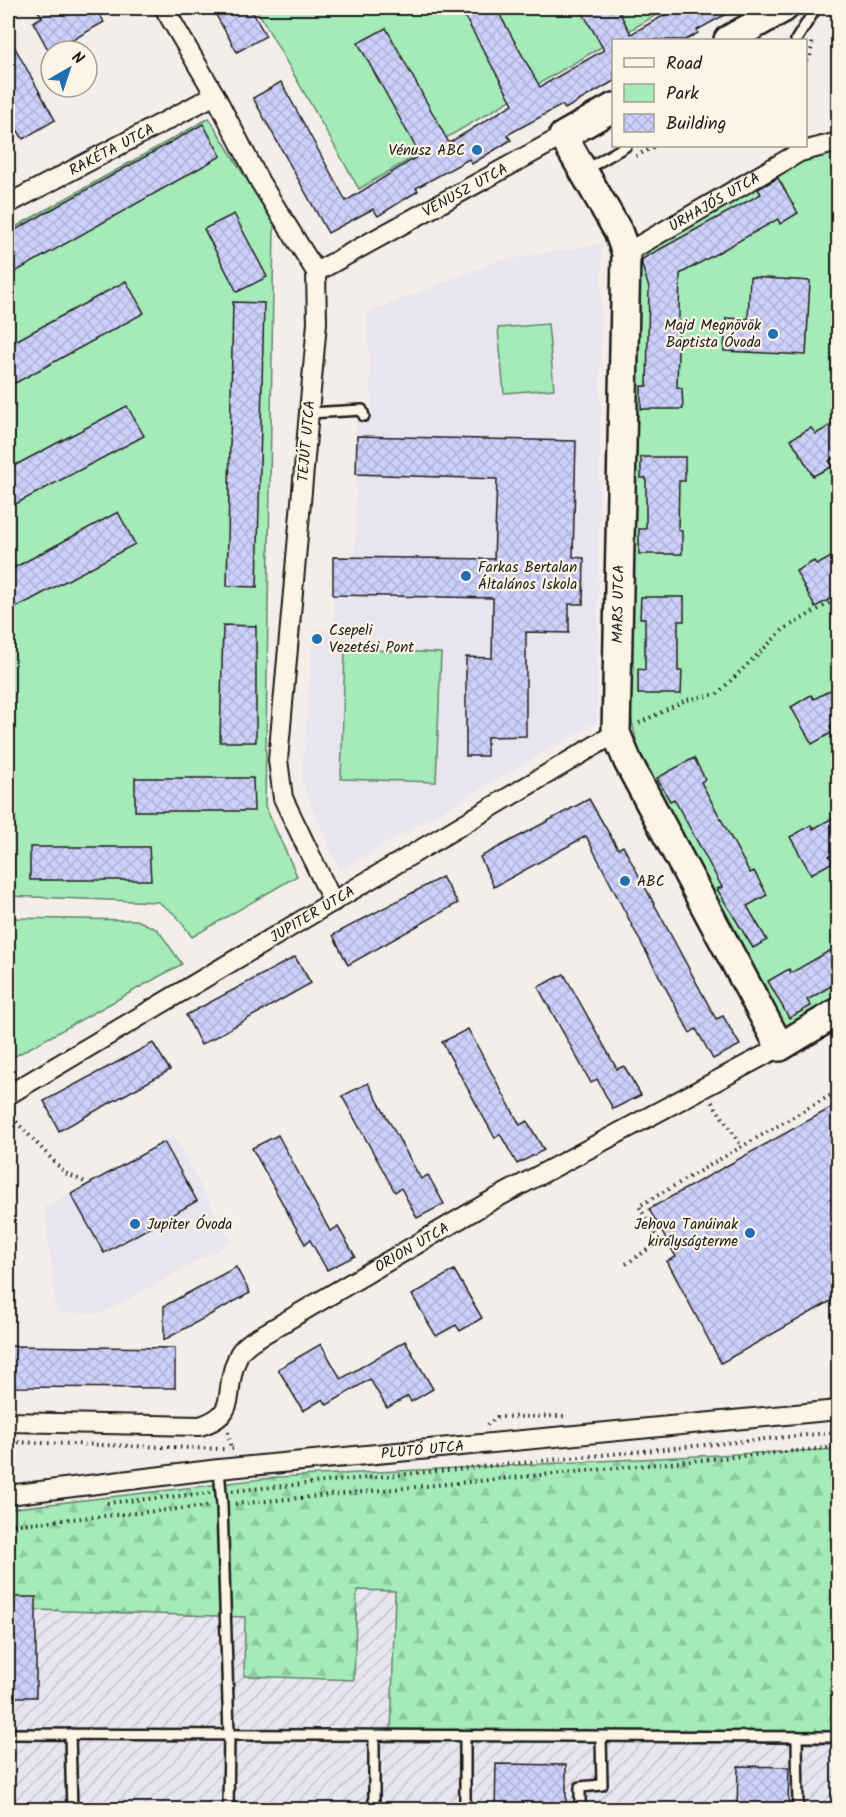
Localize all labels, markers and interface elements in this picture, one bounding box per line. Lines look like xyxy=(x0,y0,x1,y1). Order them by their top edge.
north arrow xyxy=(39,39,99,99)
legend xyxy=(612,39,807,147)
text: N xyxy=(66,46,89,71)
text: Road xyxy=(666,50,703,79)
text: Park xyxy=(666,80,699,109)
text: Building xyxy=(666,110,726,139)
street label: RAKÉTA UTCA xyxy=(65,118,159,183)
place label: Vénusz ABC xyxy=(389,139,465,163)
marker: Vénusz ABC xyxy=(470,143,484,157)
street label: VÉNUSZ UTCA xyxy=(418,158,513,224)
street label: ŰRHAJÓS UTCA xyxy=(664,167,765,239)
place label: Majd Megnövök Baptista Óvoda xyxy=(664,314,762,355)
marker: Majd Megnövök Baptista Óvoda xyxy=(766,327,780,341)
street label: TEJÚT UTCA xyxy=(291,399,323,483)
place label: Farkas Bertalan Általános Iskola xyxy=(478,556,577,597)
street label: MARS UTCA xyxy=(606,564,632,644)
marker: Farkas Bertalan Általános Iskola xyxy=(459,569,473,583)
place label: Csepeli Vezetési Pont xyxy=(329,619,414,660)
marker: Csepeli Vezetési Pont xyxy=(310,632,324,646)
place label: ABC xyxy=(637,870,665,894)
marker: ABC xyxy=(618,874,632,888)
street label: JUPITER UTCA xyxy=(265,880,360,950)
place label: Jupiter Óvoda xyxy=(147,1213,232,1237)
place label: Jehova Tanúinak királyságterme xyxy=(634,1213,739,1254)
marker: Jupiter Óvoda xyxy=(128,1217,142,1231)
street label: ORION UTCA xyxy=(370,1217,454,1279)
marker: Jehova Tanúinak királyságterme xyxy=(743,1226,757,1240)
street label: PLÚTÓ UTCA xyxy=(380,1435,465,1467)

